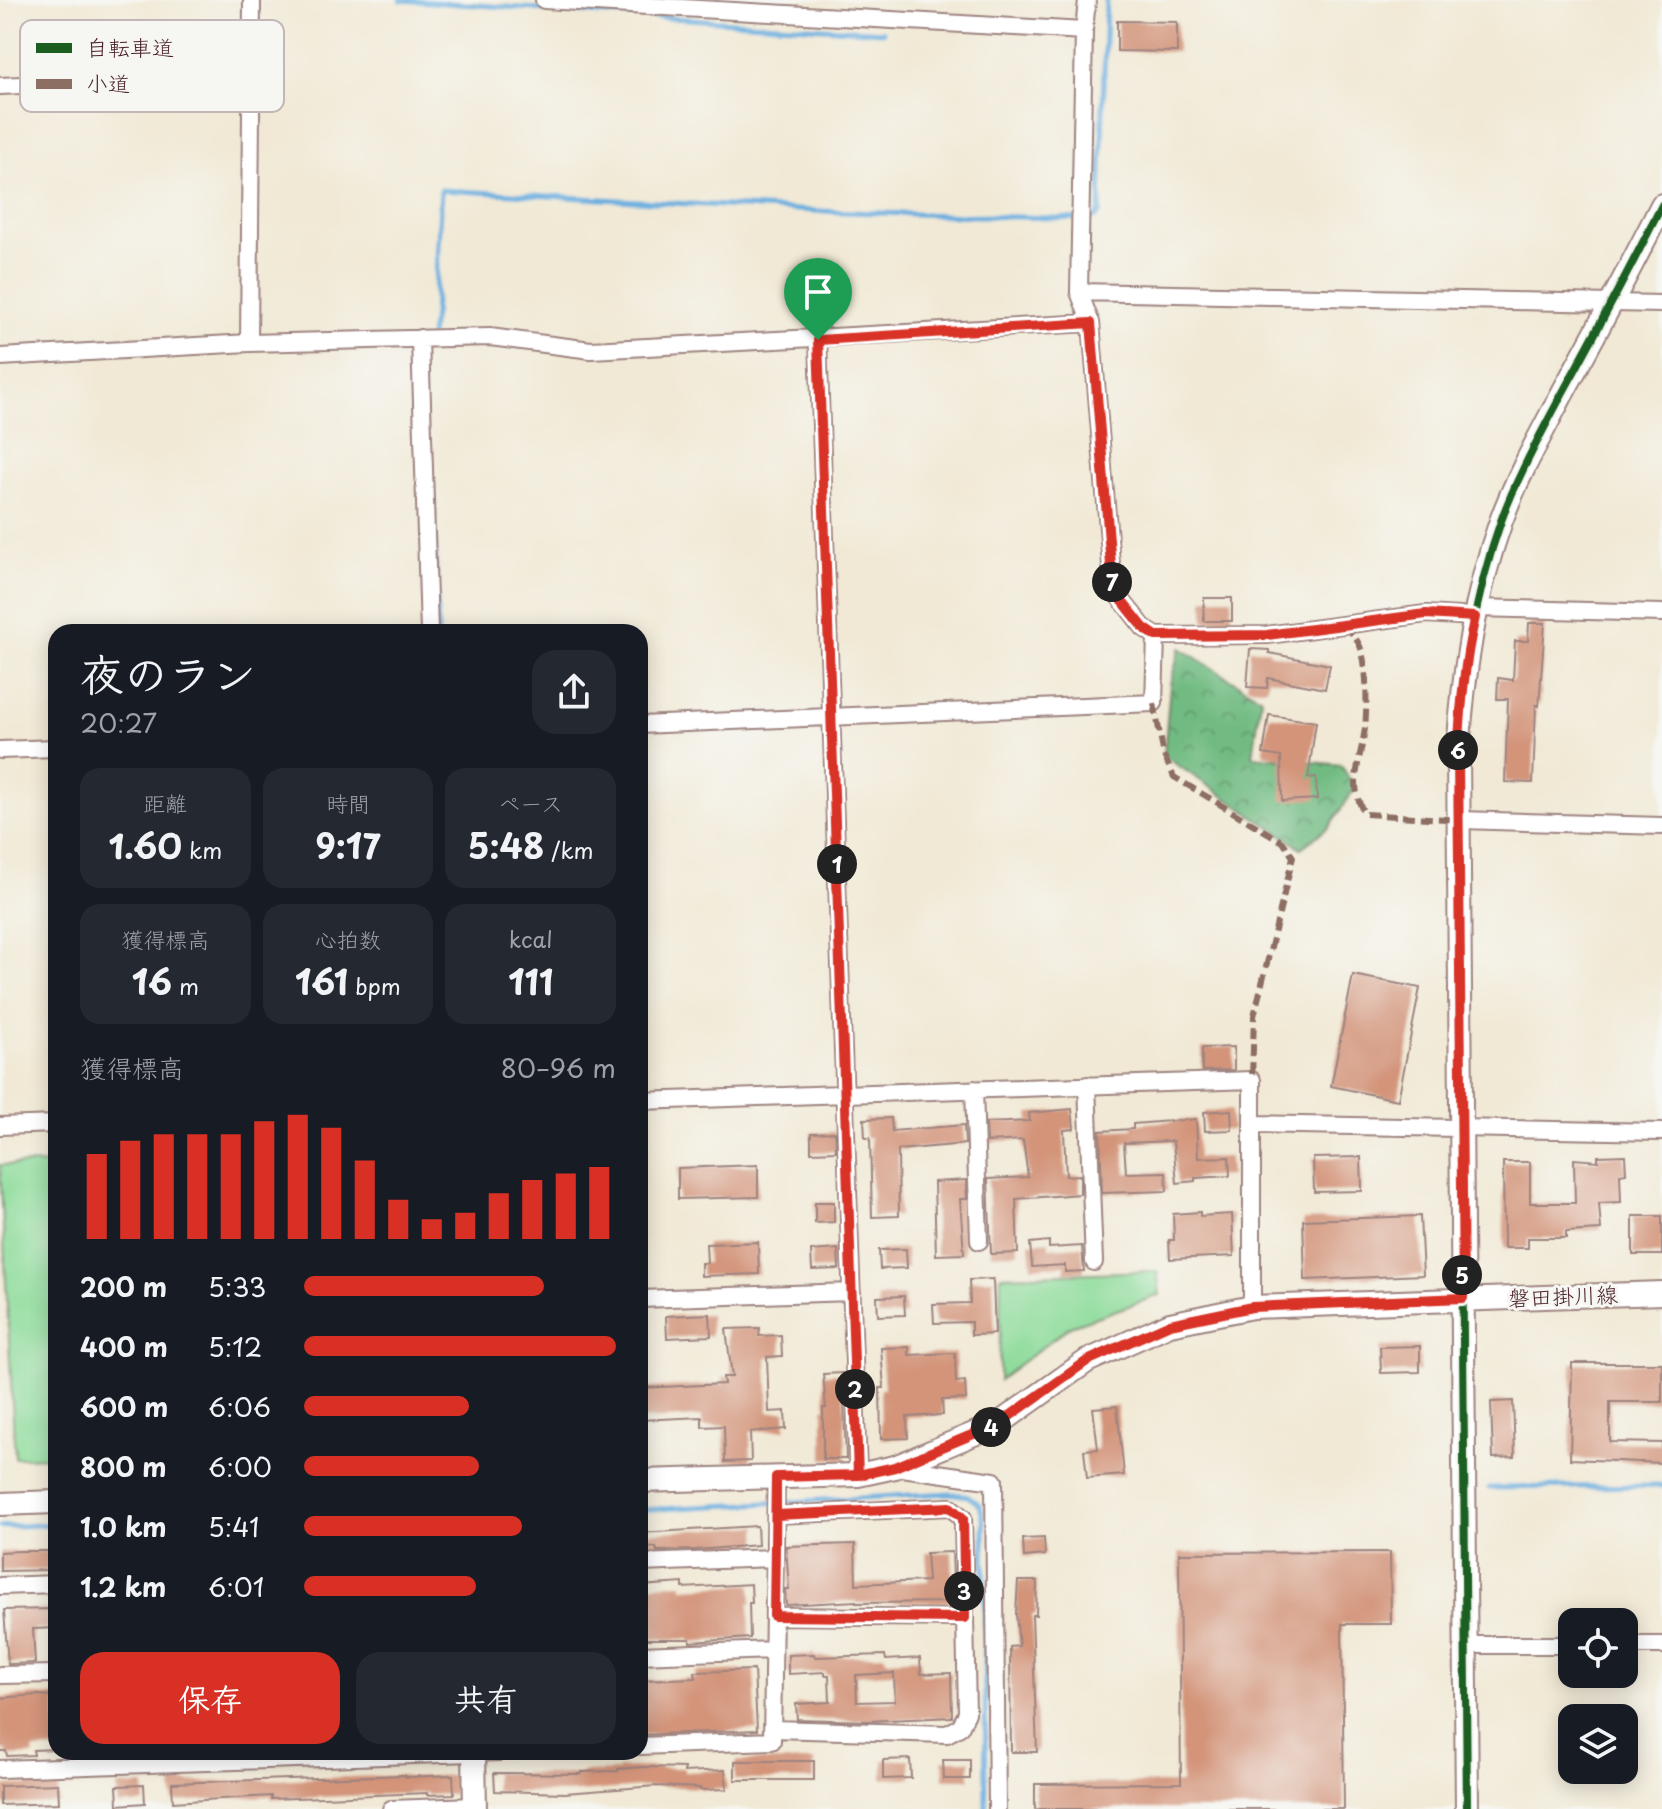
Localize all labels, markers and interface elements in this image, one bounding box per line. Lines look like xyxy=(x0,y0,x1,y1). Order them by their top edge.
legend xyxy=(20,20,284,112)
text: 自転車道 xyxy=(86,30,174,63)
text: 小道 xyxy=(86,66,130,99)
pin xyxy=(784,258,852,340)
icon: arrive xyxy=(796,270,840,314)
pin: 7 xyxy=(1092,562,1132,602)
text: 7 xyxy=(1106,565,1118,598)
text: 夜のラン xyxy=(80,640,256,706)
button: share xyxy=(532,650,616,734)
text: 20:27 xyxy=(80,703,157,742)
pin: 6 xyxy=(1438,730,1478,770)
text: 6 xyxy=(1450,733,1466,766)
text: 距離 xyxy=(143,786,187,819)
text: 時間 xyxy=(326,786,370,819)
text: ペース xyxy=(498,786,563,819)
text: 1.60 xyxy=(108,819,182,871)
text: 9:17 xyxy=(315,819,381,871)
text: 5:48 xyxy=(468,819,544,871)
text: km xyxy=(182,833,222,866)
text: /km xyxy=(544,833,593,866)
pin: 1 xyxy=(817,844,857,884)
text: 1 xyxy=(832,847,842,880)
text: 獲得標高 xyxy=(121,922,209,955)
text: 心拍数 xyxy=(315,922,381,955)
text: kcal xyxy=(509,922,553,955)
text: 16 xyxy=(132,955,172,1007)
text: 161 xyxy=(295,955,348,1007)
text: 111 xyxy=(508,955,553,1007)
text: m xyxy=(172,969,199,1002)
text: bpm xyxy=(348,969,401,1002)
text: 獲得標高 xyxy=(80,1048,184,1087)
text: 80–96 m xyxy=(501,1048,616,1087)
pin: 5 xyxy=(1442,1255,1482,1295)
text: 5 xyxy=(1455,1258,1469,1291)
text: 200 m xyxy=(80,1267,167,1306)
text: 5:33 xyxy=(208,1267,266,1306)
street label: 磐田掛川線 xyxy=(1507,1277,1619,1313)
text: 400 m xyxy=(80,1327,168,1366)
text: 5:12 xyxy=(208,1327,262,1366)
pin: 2 xyxy=(835,1369,875,1409)
text: 2 xyxy=(847,1372,863,1405)
text: 600 m xyxy=(80,1387,168,1426)
text: 6:06 xyxy=(208,1387,271,1426)
pin: 4 xyxy=(971,1407,1011,1447)
text: 4 xyxy=(984,1410,998,1443)
text: 800 m xyxy=(80,1447,167,1486)
text: 6:00 xyxy=(208,1447,272,1486)
text: 1.0 km xyxy=(80,1507,167,1546)
text: 5:41 xyxy=(208,1507,259,1546)
text: 1.2 km xyxy=(80,1567,166,1606)
text: 6:01 xyxy=(208,1567,264,1606)
pin: 3 xyxy=(944,1571,984,1611)
text: 3 xyxy=(957,1574,971,1607)
map controls xyxy=(1558,1608,1638,1784)
button: locate xyxy=(1558,1608,1638,1688)
button: 保存 xyxy=(80,1652,340,1744)
button: 共有 xyxy=(356,1652,616,1744)
button: layers xyxy=(1558,1704,1638,1784)

